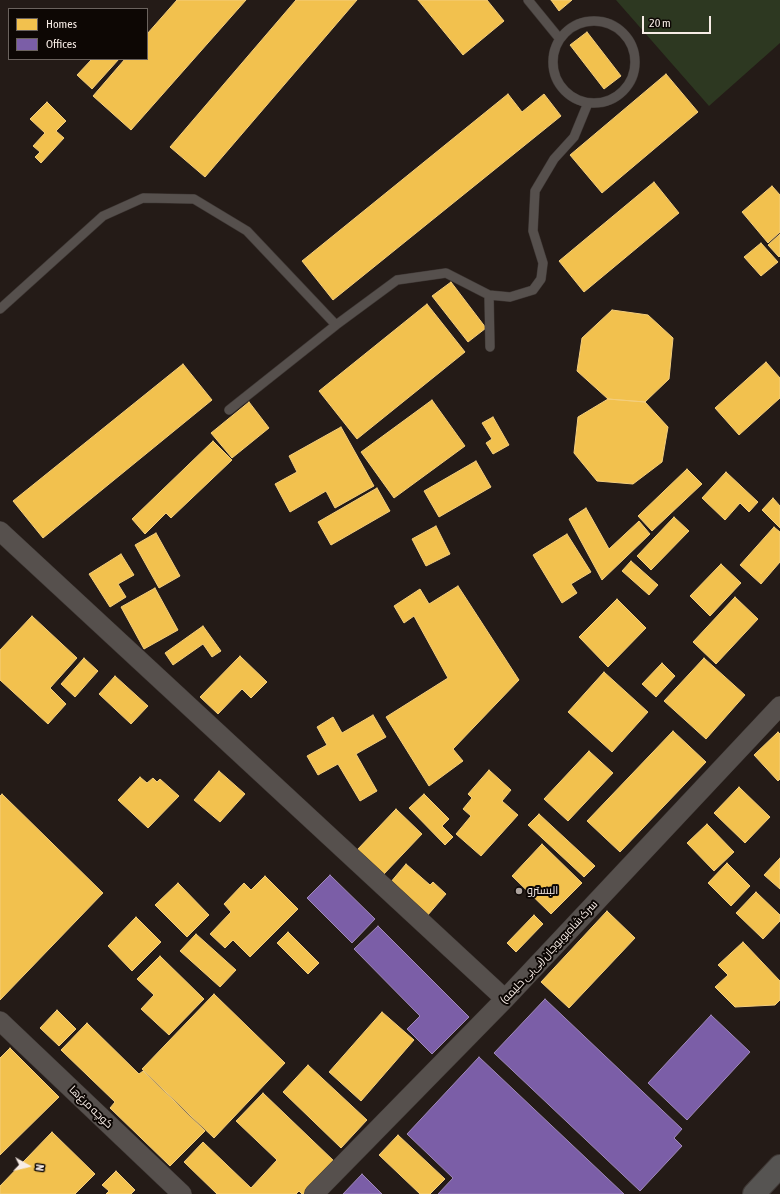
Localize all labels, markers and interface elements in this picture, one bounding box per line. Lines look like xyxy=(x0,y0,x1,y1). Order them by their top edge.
legend xyxy=(8,8,148,60)
scale bar xyxy=(644,8,713,34)
text: 20 m xyxy=(649,16,671,30)
text: Homes xyxy=(46,17,77,31)
text: Offices xyxy=(46,37,76,51)
place label: البسترو xyxy=(527,884,558,898)
marker: البسترو xyxy=(514,886,524,896)
street label: سرک شاه‌بوبوجان (بی‌بی حلیمه) xyxy=(498,898,600,1006)
street label: کوچه مرغ‌ها xyxy=(66,1083,116,1131)
north arrow xyxy=(8,1146,48,1186)
text: N xyxy=(33,1164,46,1172)

